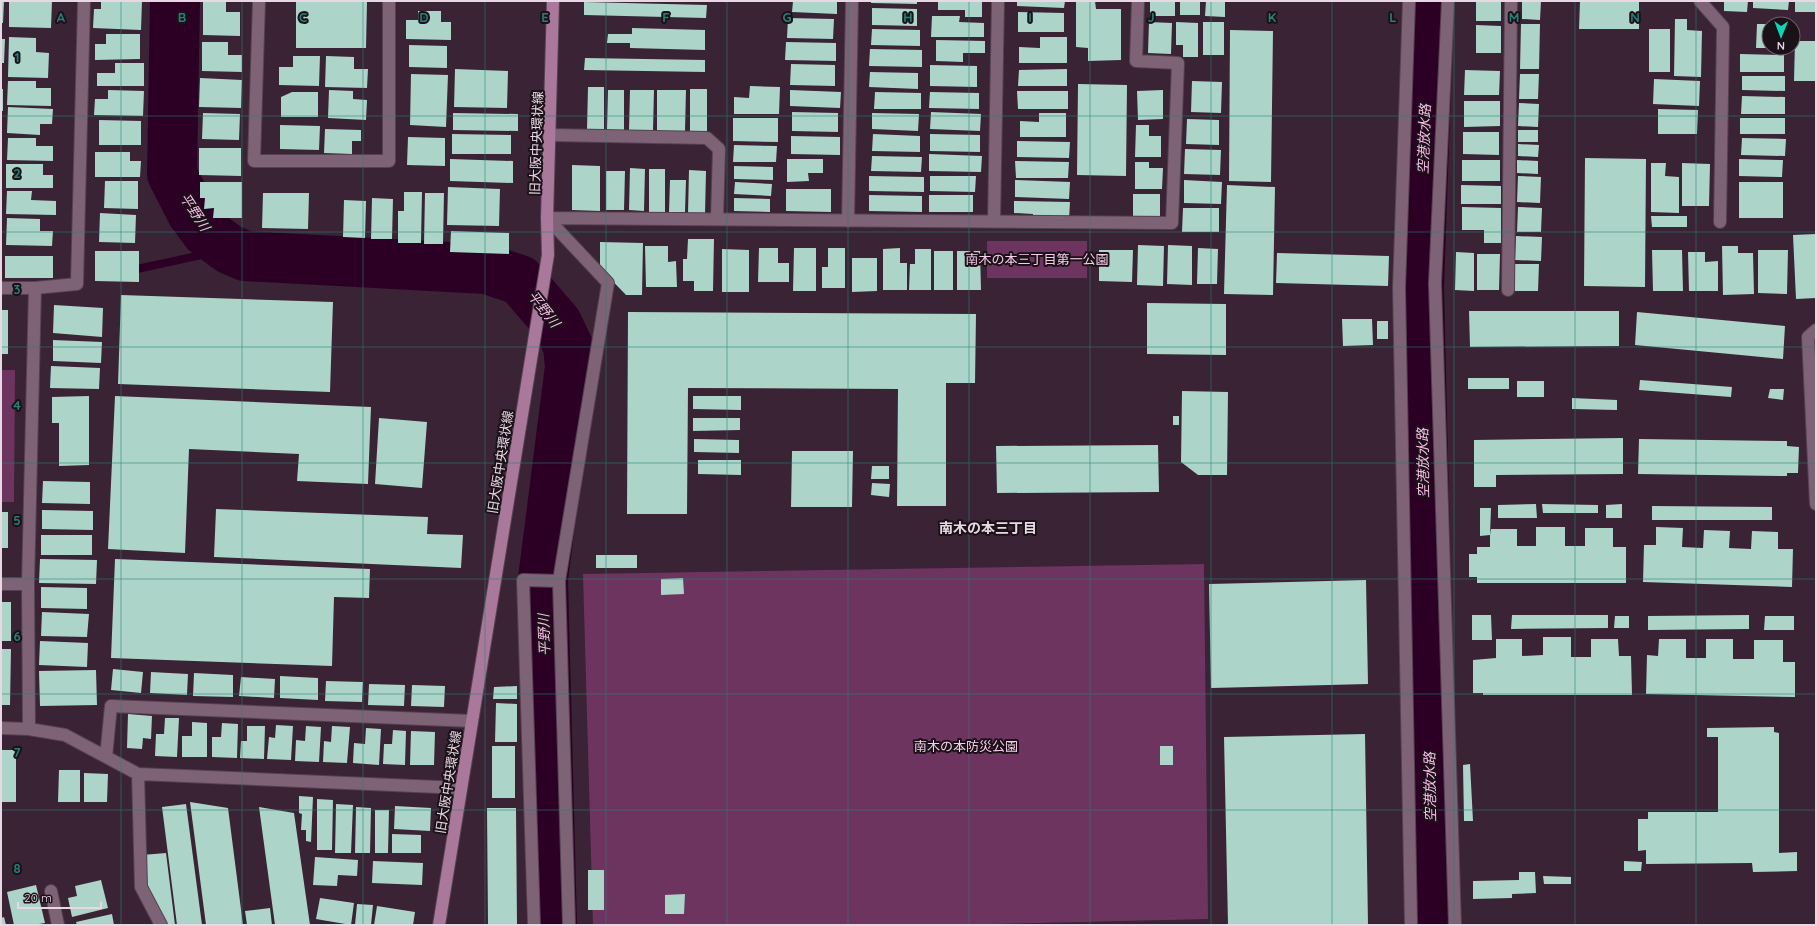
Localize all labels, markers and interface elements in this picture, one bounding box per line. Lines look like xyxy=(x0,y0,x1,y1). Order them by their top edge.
text: A xyxy=(57,9,66,25)
text: B xyxy=(178,9,186,25)
text: C xyxy=(299,9,307,25)
text: D xyxy=(419,9,429,25)
text: E xyxy=(541,9,549,25)
text: F xyxy=(662,9,670,25)
text: G xyxy=(782,9,792,25)
text: H xyxy=(903,9,913,25)
text: I xyxy=(1028,9,1032,25)
text: J xyxy=(1147,9,1155,25)
text: K xyxy=(1268,9,1277,25)
text: L xyxy=(1389,9,1397,25)
text: M xyxy=(1509,9,1519,25)
text: N xyxy=(1630,9,1640,25)
north arrow xyxy=(1761,16,1801,56)
text: N xyxy=(1777,39,1785,53)
text: 1 xyxy=(14,49,20,65)
street label: 旧大阪中央環状線 xyxy=(526,91,546,195)
water label: 空港放水路 xyxy=(1414,103,1434,174)
text: 2 xyxy=(13,165,21,181)
water label: 平野川 xyxy=(176,189,215,236)
park label: 南木の本三丁目第一公園 xyxy=(965,251,1109,267)
text: 3 xyxy=(14,281,21,297)
water label: 平野川 xyxy=(524,287,565,333)
text: 4 xyxy=(13,397,21,413)
street label: 旧大阪中央環状線 xyxy=(484,409,516,515)
water label: 空港放水路 xyxy=(1413,427,1433,498)
text: 5 xyxy=(13,512,21,528)
district label: 南木の本三丁目 xyxy=(939,519,1037,537)
water label: 平野川 xyxy=(534,612,554,656)
text: 6 xyxy=(13,628,21,644)
street label: 旧大阪中央環状線 xyxy=(432,729,464,835)
park label: 南木の本防災公園 xyxy=(914,738,1018,754)
text: 7 xyxy=(13,744,21,760)
water label: 空港放水路 xyxy=(1420,751,1440,822)
text: 8 xyxy=(13,860,21,876)
scale bar xyxy=(18,884,101,910)
text: 20 m xyxy=(24,890,52,905)

